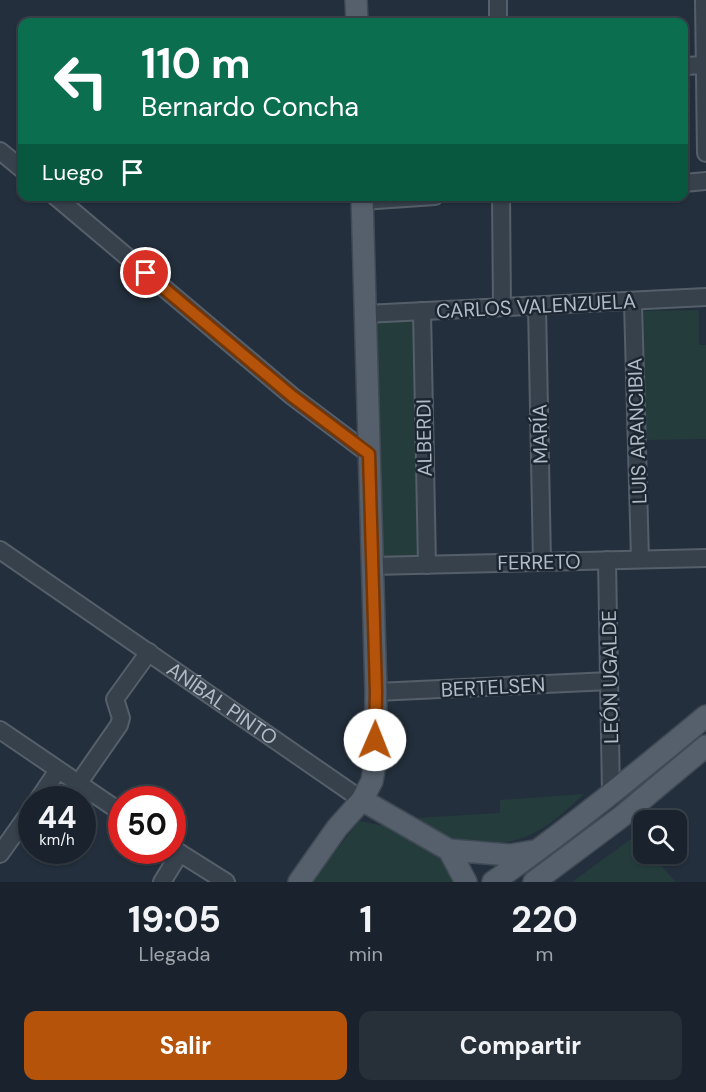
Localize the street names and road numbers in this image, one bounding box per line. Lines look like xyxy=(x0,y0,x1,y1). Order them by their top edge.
street label: CARLOS VALENZUELA xyxy=(435,288,637,324)
street label: LUIS ARANCIBIA xyxy=(621,358,653,504)
street label: ALBERDI xyxy=(410,399,438,477)
street label: MARÍA xyxy=(526,404,554,464)
street label: FERRETO xyxy=(497,548,581,576)
street label: LEÓN UGALDE xyxy=(596,610,624,744)
street label: ANÍBAL PINTO xyxy=(162,656,283,751)
street label: BERTELSEN xyxy=(440,671,546,703)

